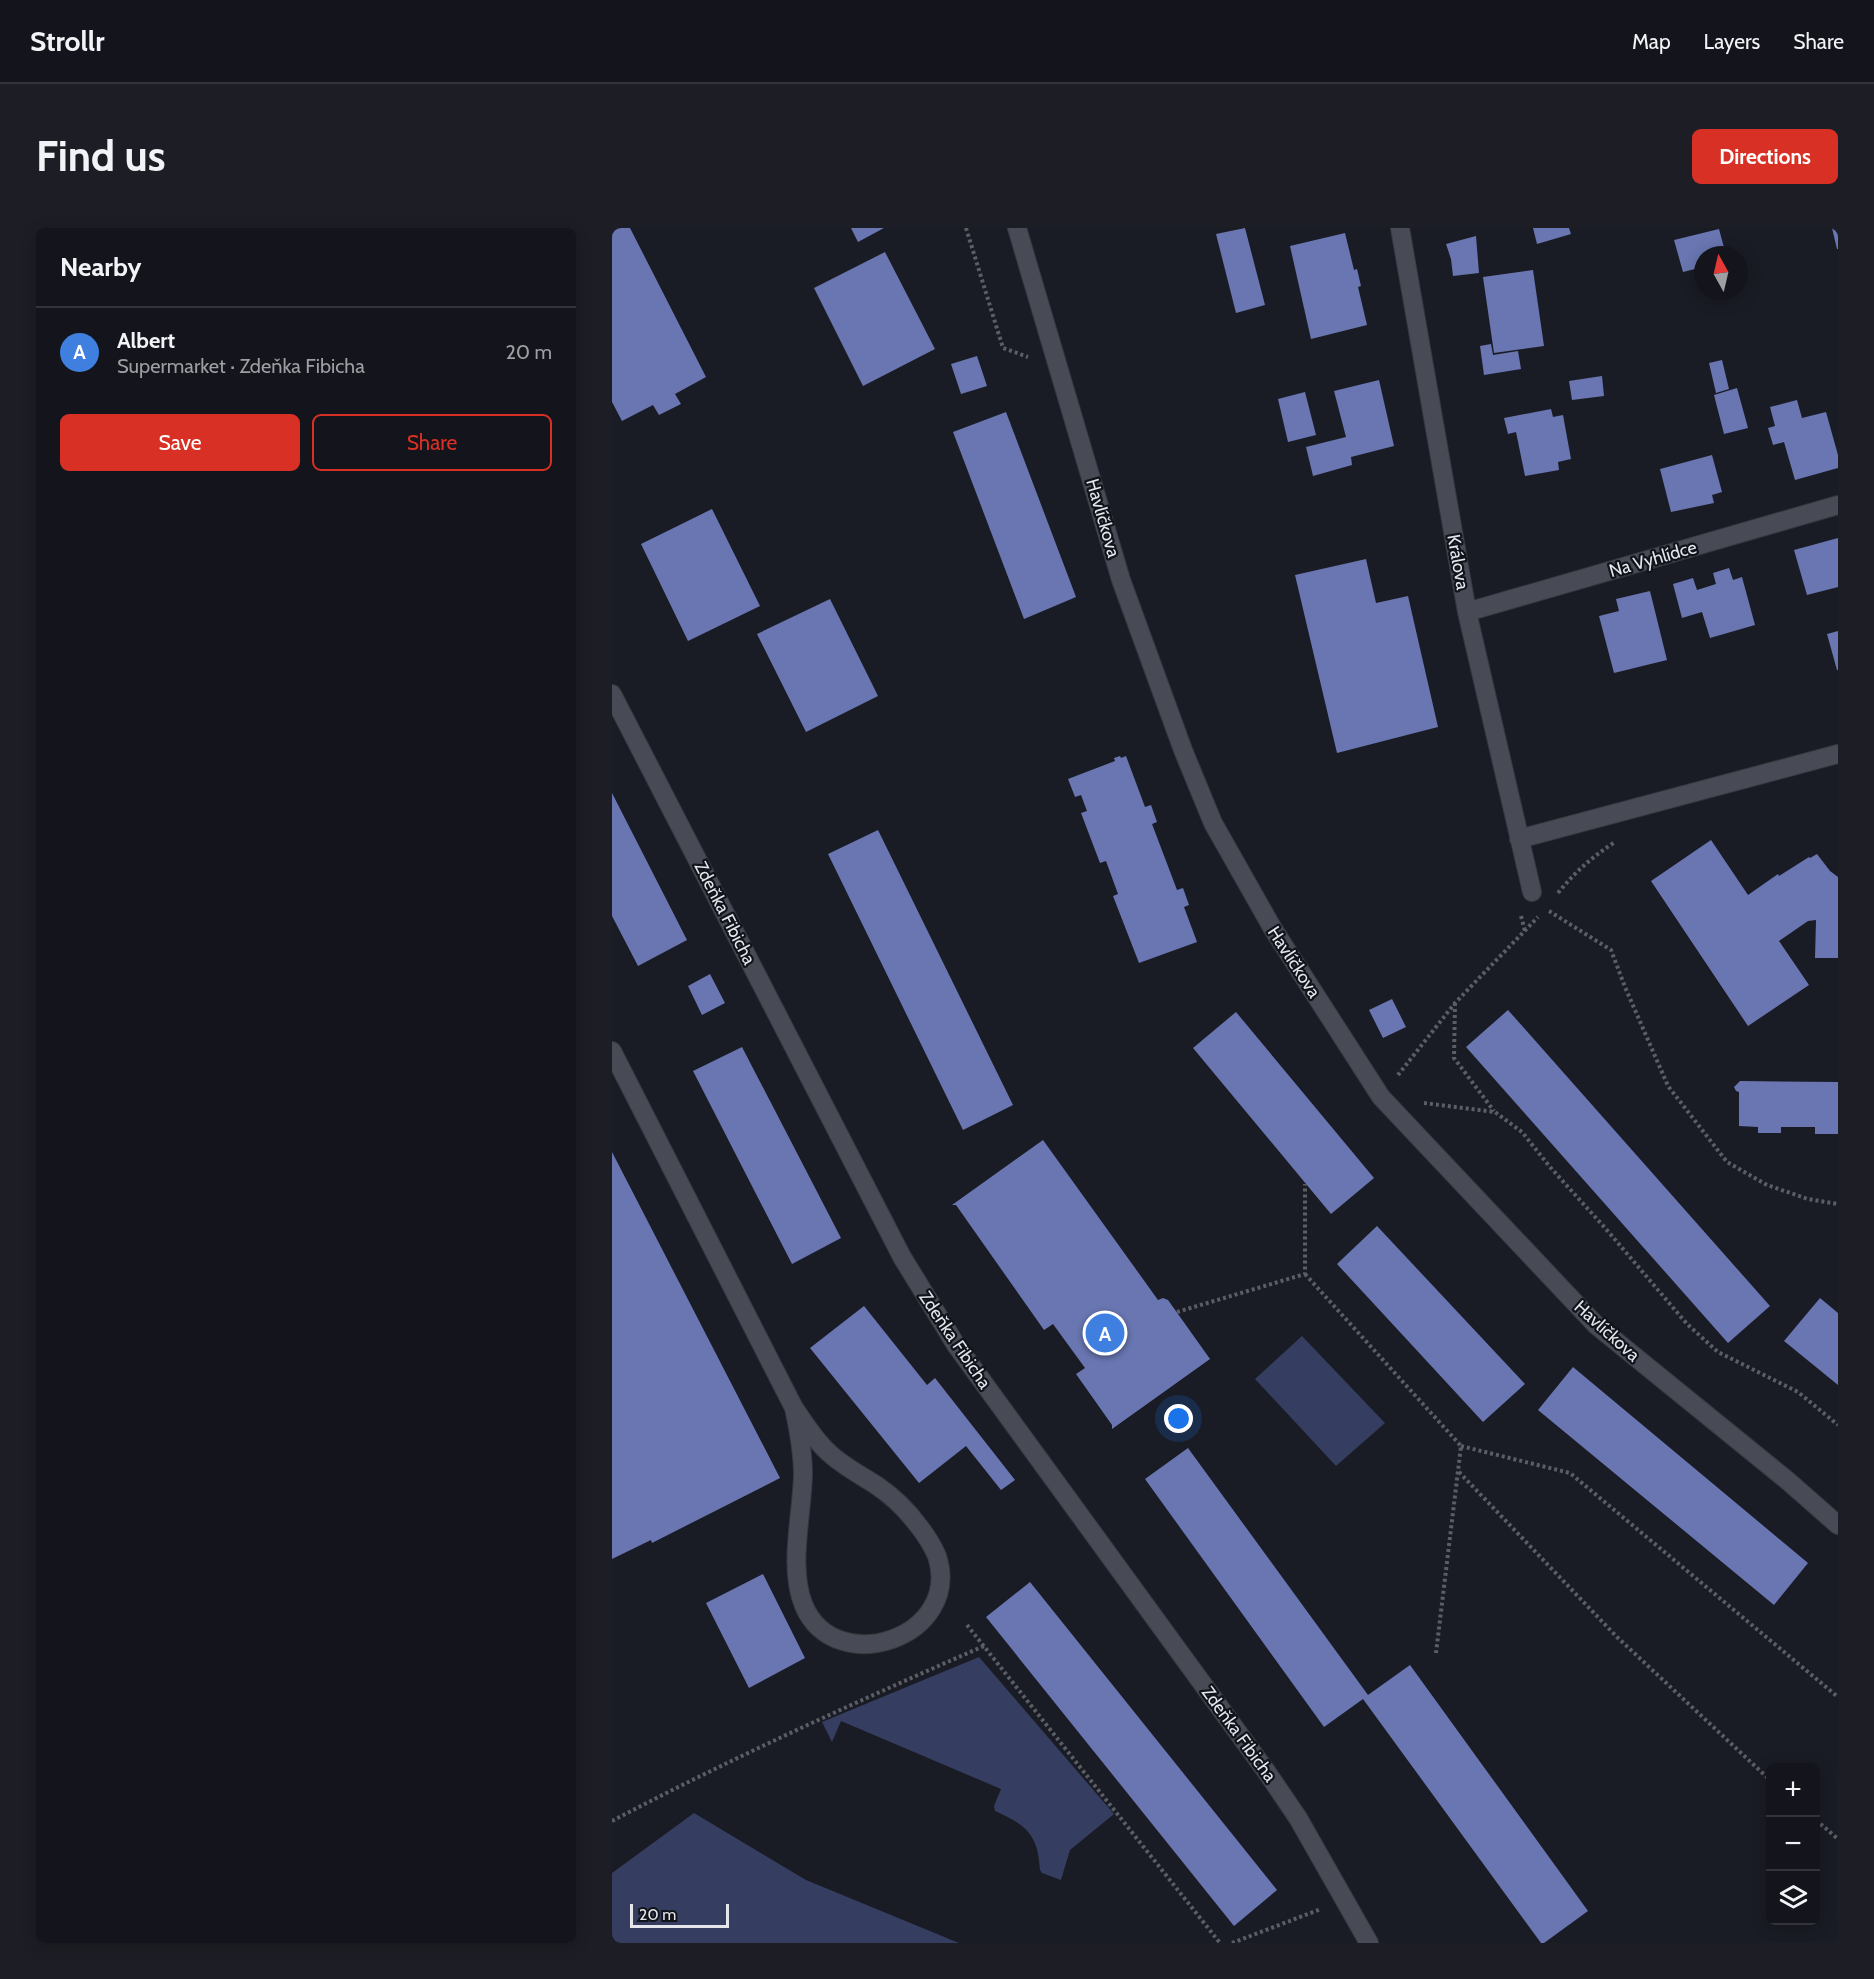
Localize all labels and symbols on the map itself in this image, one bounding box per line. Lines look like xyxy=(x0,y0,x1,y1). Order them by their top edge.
north arrow xyxy=(1694,246,1748,300)
street label: Havlíčkova xyxy=(1081,476,1125,560)
street label: Králova xyxy=(1442,533,1474,592)
street label: Na Vyhlídce xyxy=(1607,536,1699,582)
street label: Zdeňka Fibicha xyxy=(690,858,761,969)
street label: Havlíčkova xyxy=(1263,922,1325,1002)
street label: Zdeňka Fibicha xyxy=(914,1287,996,1393)
street label: Havlíčkova xyxy=(1570,1296,1645,1366)
pin: A xyxy=(1086,1310,1124,1356)
your location xyxy=(1164,1404,1193,1433)
street label: Zdeňka Fibicha xyxy=(1197,1682,1281,1786)
scale bar xyxy=(630,1901,729,1928)

